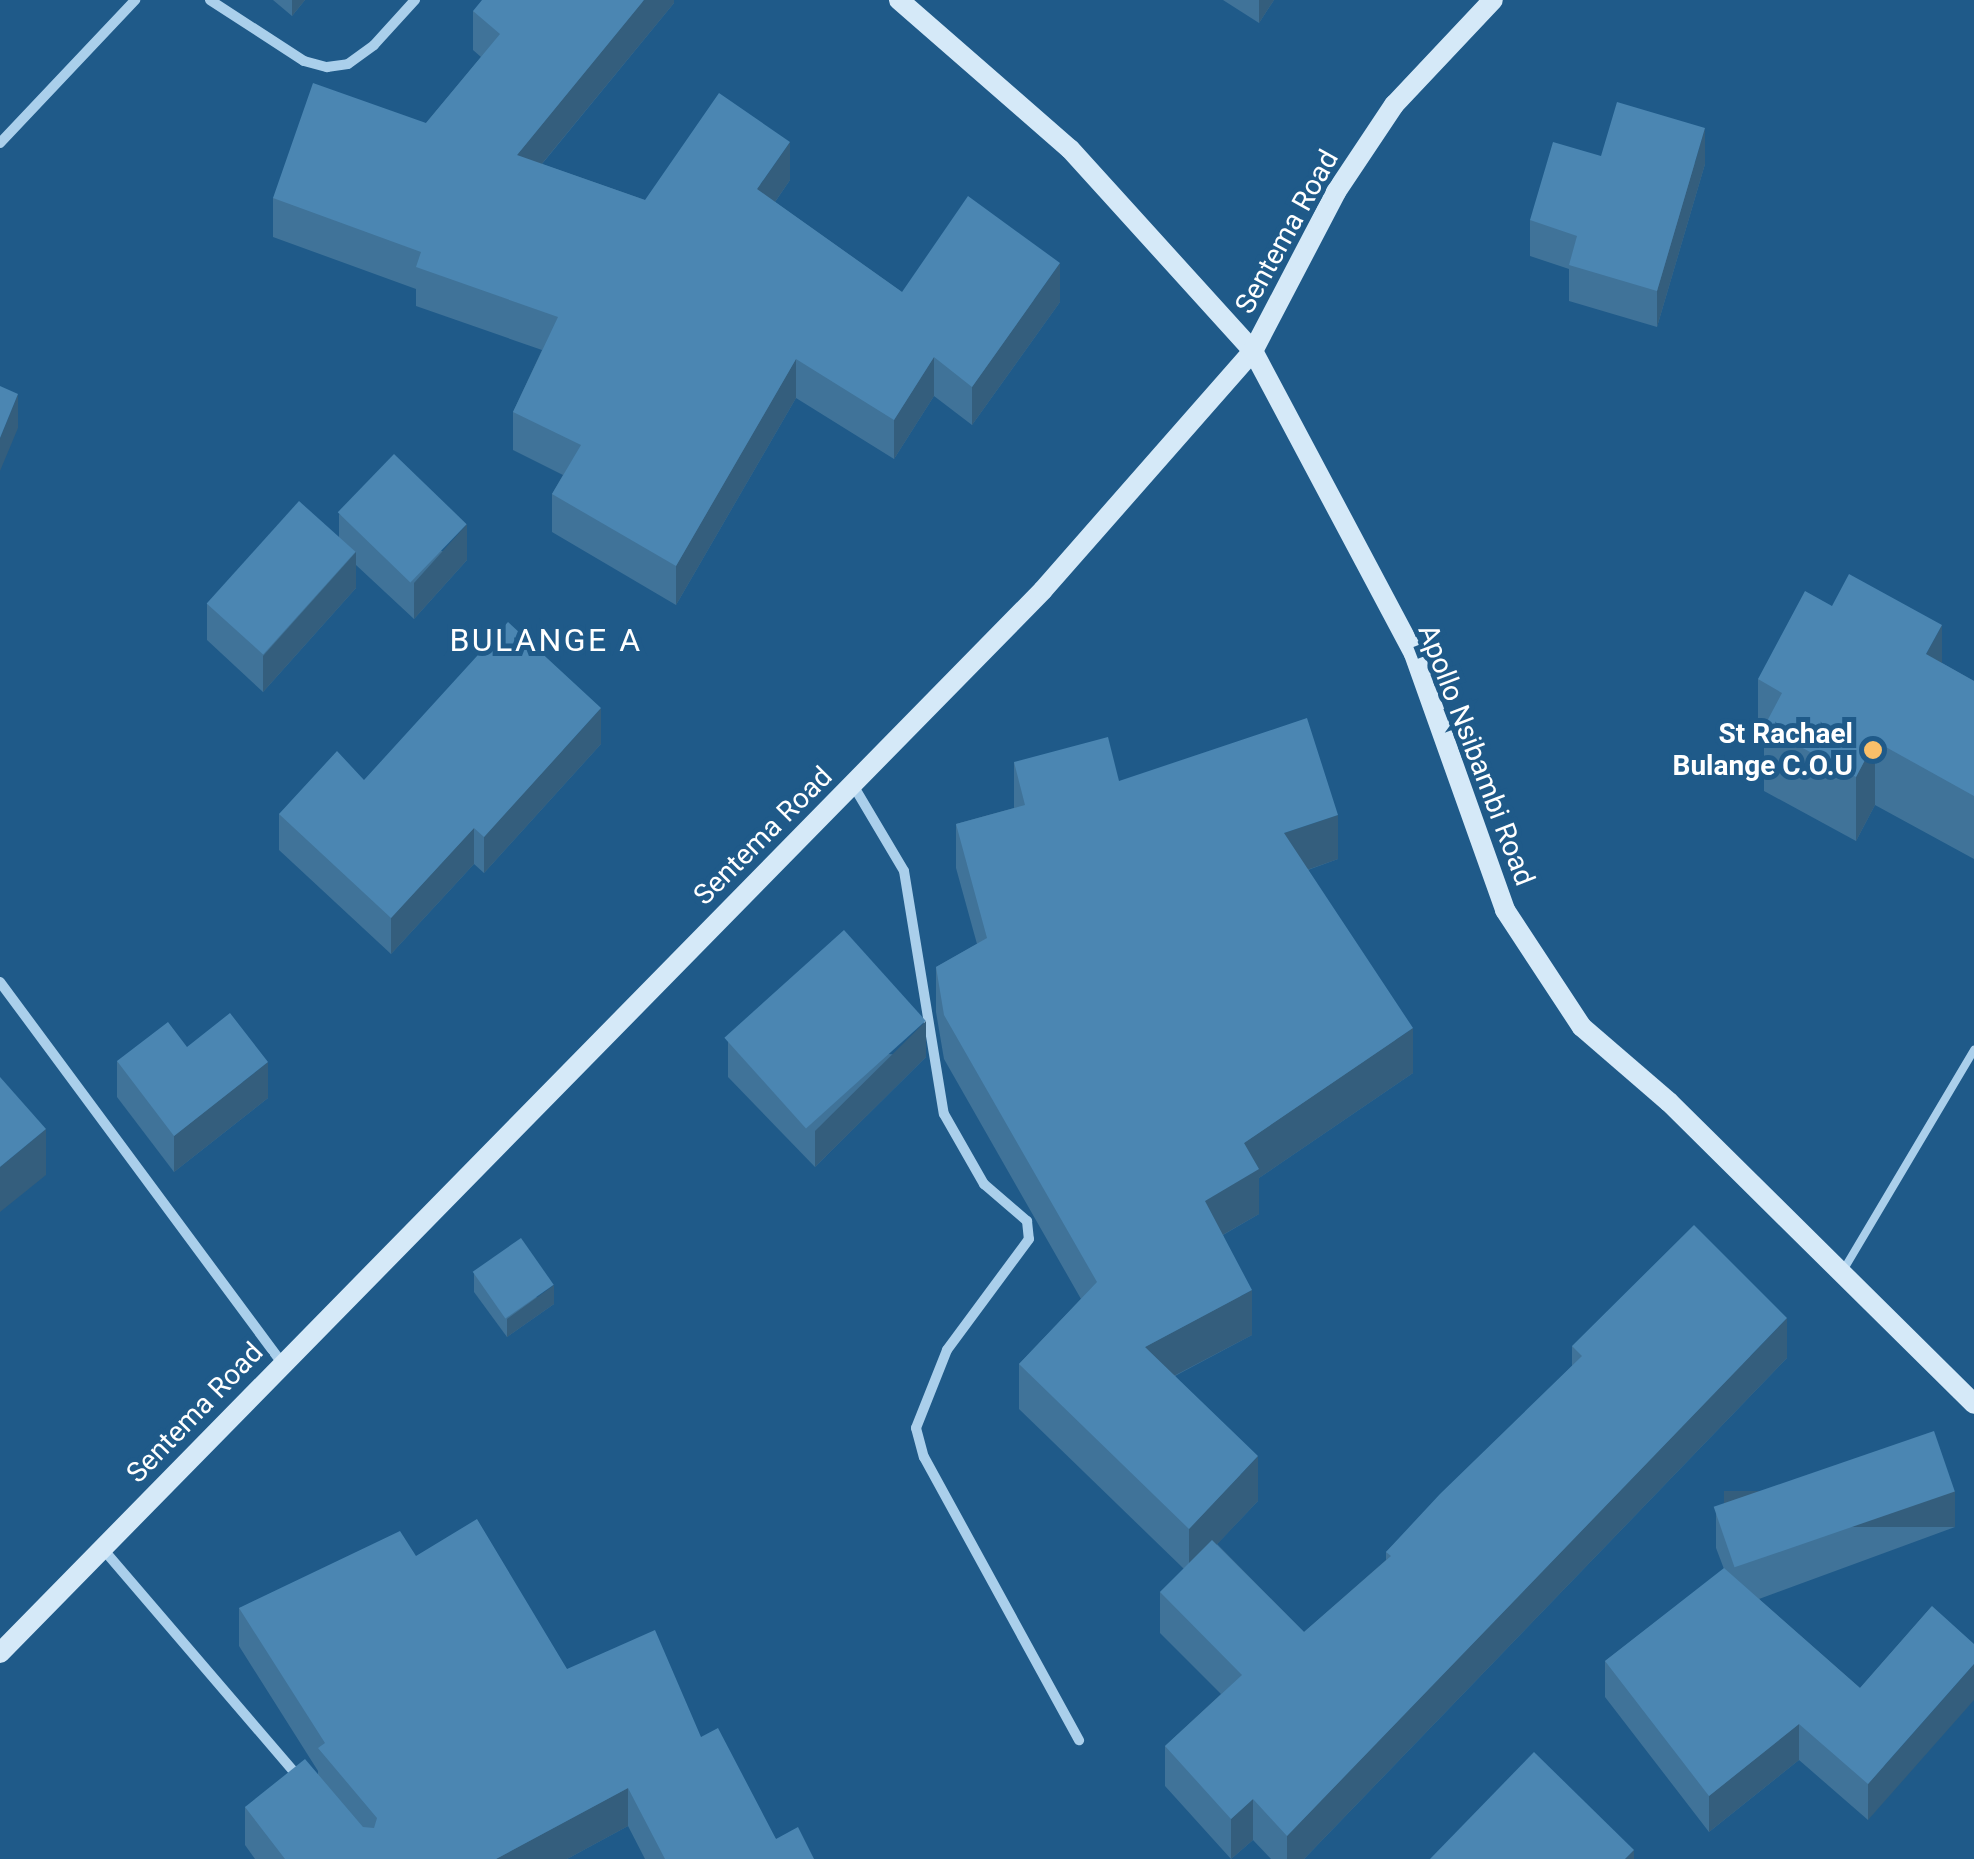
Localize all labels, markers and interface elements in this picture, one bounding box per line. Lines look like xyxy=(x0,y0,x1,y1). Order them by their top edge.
street label: Sentema Road xyxy=(1228,144,1346,320)
street label: Apollo Nsibambi Road xyxy=(1411,620,1541,890)
district label: BULANGE A xyxy=(449,621,643,659)
place label: St Rachael Bulange C.O.U xyxy=(1673,717,1853,783)
marker: St Rachael Bulange C.O.U xyxy=(1862,739,1884,761)
street label: Sentema Road xyxy=(687,760,839,912)
street label: Sentema Road xyxy=(120,1336,270,1490)

